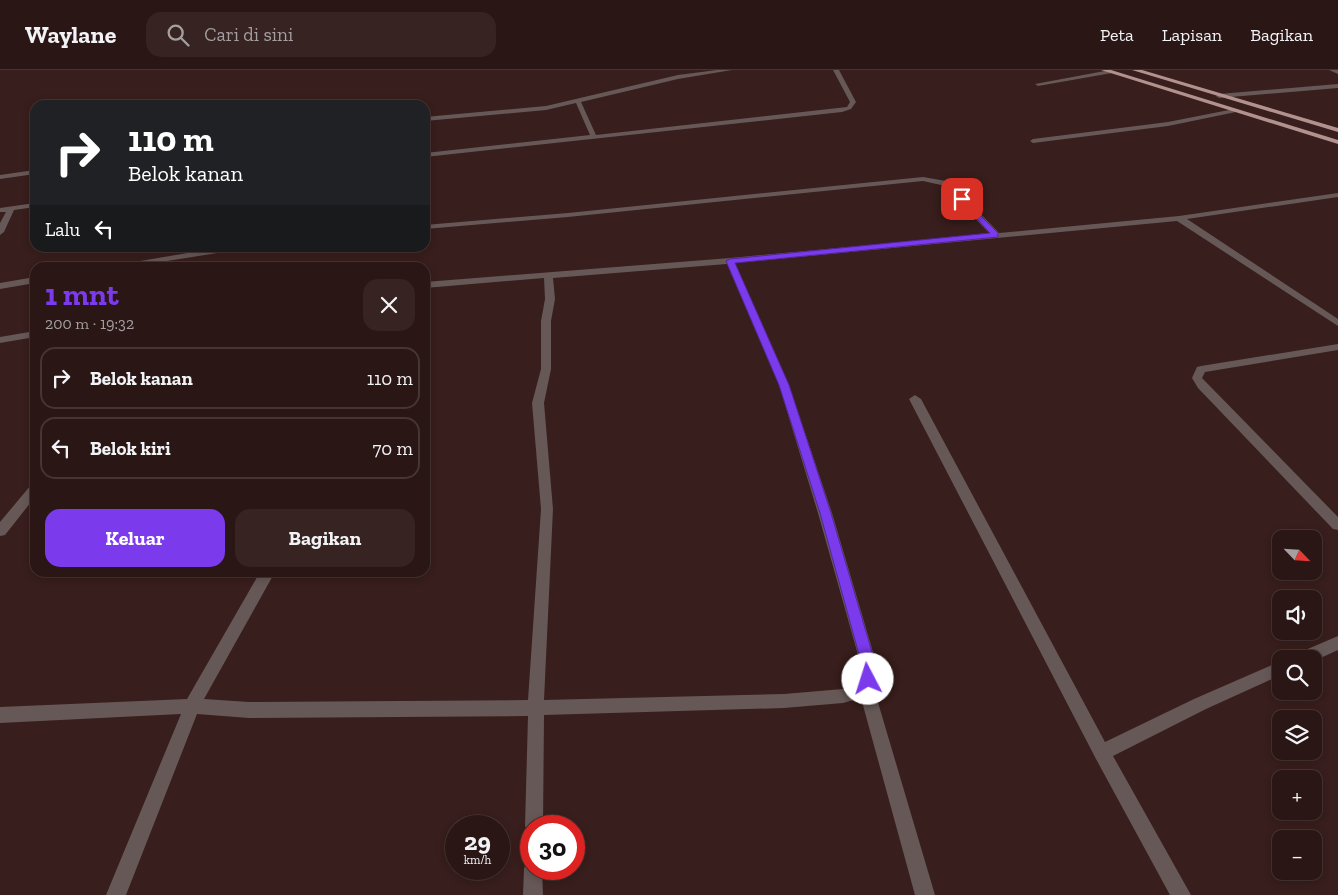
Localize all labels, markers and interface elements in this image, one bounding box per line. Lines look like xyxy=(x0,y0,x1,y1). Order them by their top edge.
search box xyxy=(146,12,496,57)
text: Waylane xyxy=(25,20,116,49)
icon: search xyxy=(164,21,192,49)
text: Cari di sini xyxy=(204,23,293,46)
text: Peta xyxy=(1100,24,1134,46)
text: Lapisan xyxy=(1162,24,1222,46)
text: Bagikan xyxy=(1250,24,1313,46)
text: 110 m xyxy=(128,118,214,160)
icon: right xyxy=(45,120,110,185)
text: Belok kanan xyxy=(128,160,243,187)
pin xyxy=(941,178,983,220)
icon: arrive xyxy=(948,185,976,213)
icon: left xyxy=(90,215,118,243)
text: Lalu xyxy=(45,218,80,241)
text: 1 mnt xyxy=(45,277,119,313)
button: close xyxy=(363,279,415,331)
text: 200 m · 19:32 xyxy=(45,314,134,333)
icon: right xyxy=(47,364,75,392)
text: Belok kanan xyxy=(90,367,193,390)
text: 110 m xyxy=(367,367,413,390)
icon: left xyxy=(47,434,75,462)
text: Belok kiri xyxy=(90,437,171,460)
text: 70 m xyxy=(372,437,413,460)
button: Keluar xyxy=(45,509,225,567)
button: Bagikan xyxy=(235,509,415,567)
north arrow xyxy=(1272,530,1322,580)
map controls xyxy=(1272,530,1322,880)
button: sound xyxy=(1272,590,1322,640)
button: search xyxy=(1272,650,1322,700)
position arrow xyxy=(841,652,893,704)
button: layers xyxy=(1272,710,1322,760)
button: + xyxy=(1272,770,1322,820)
speed limit sign: 30 xyxy=(520,815,585,880)
text: 29 xyxy=(464,826,491,856)
button: − xyxy=(1272,830,1322,880)
text: km/h xyxy=(464,853,491,867)

